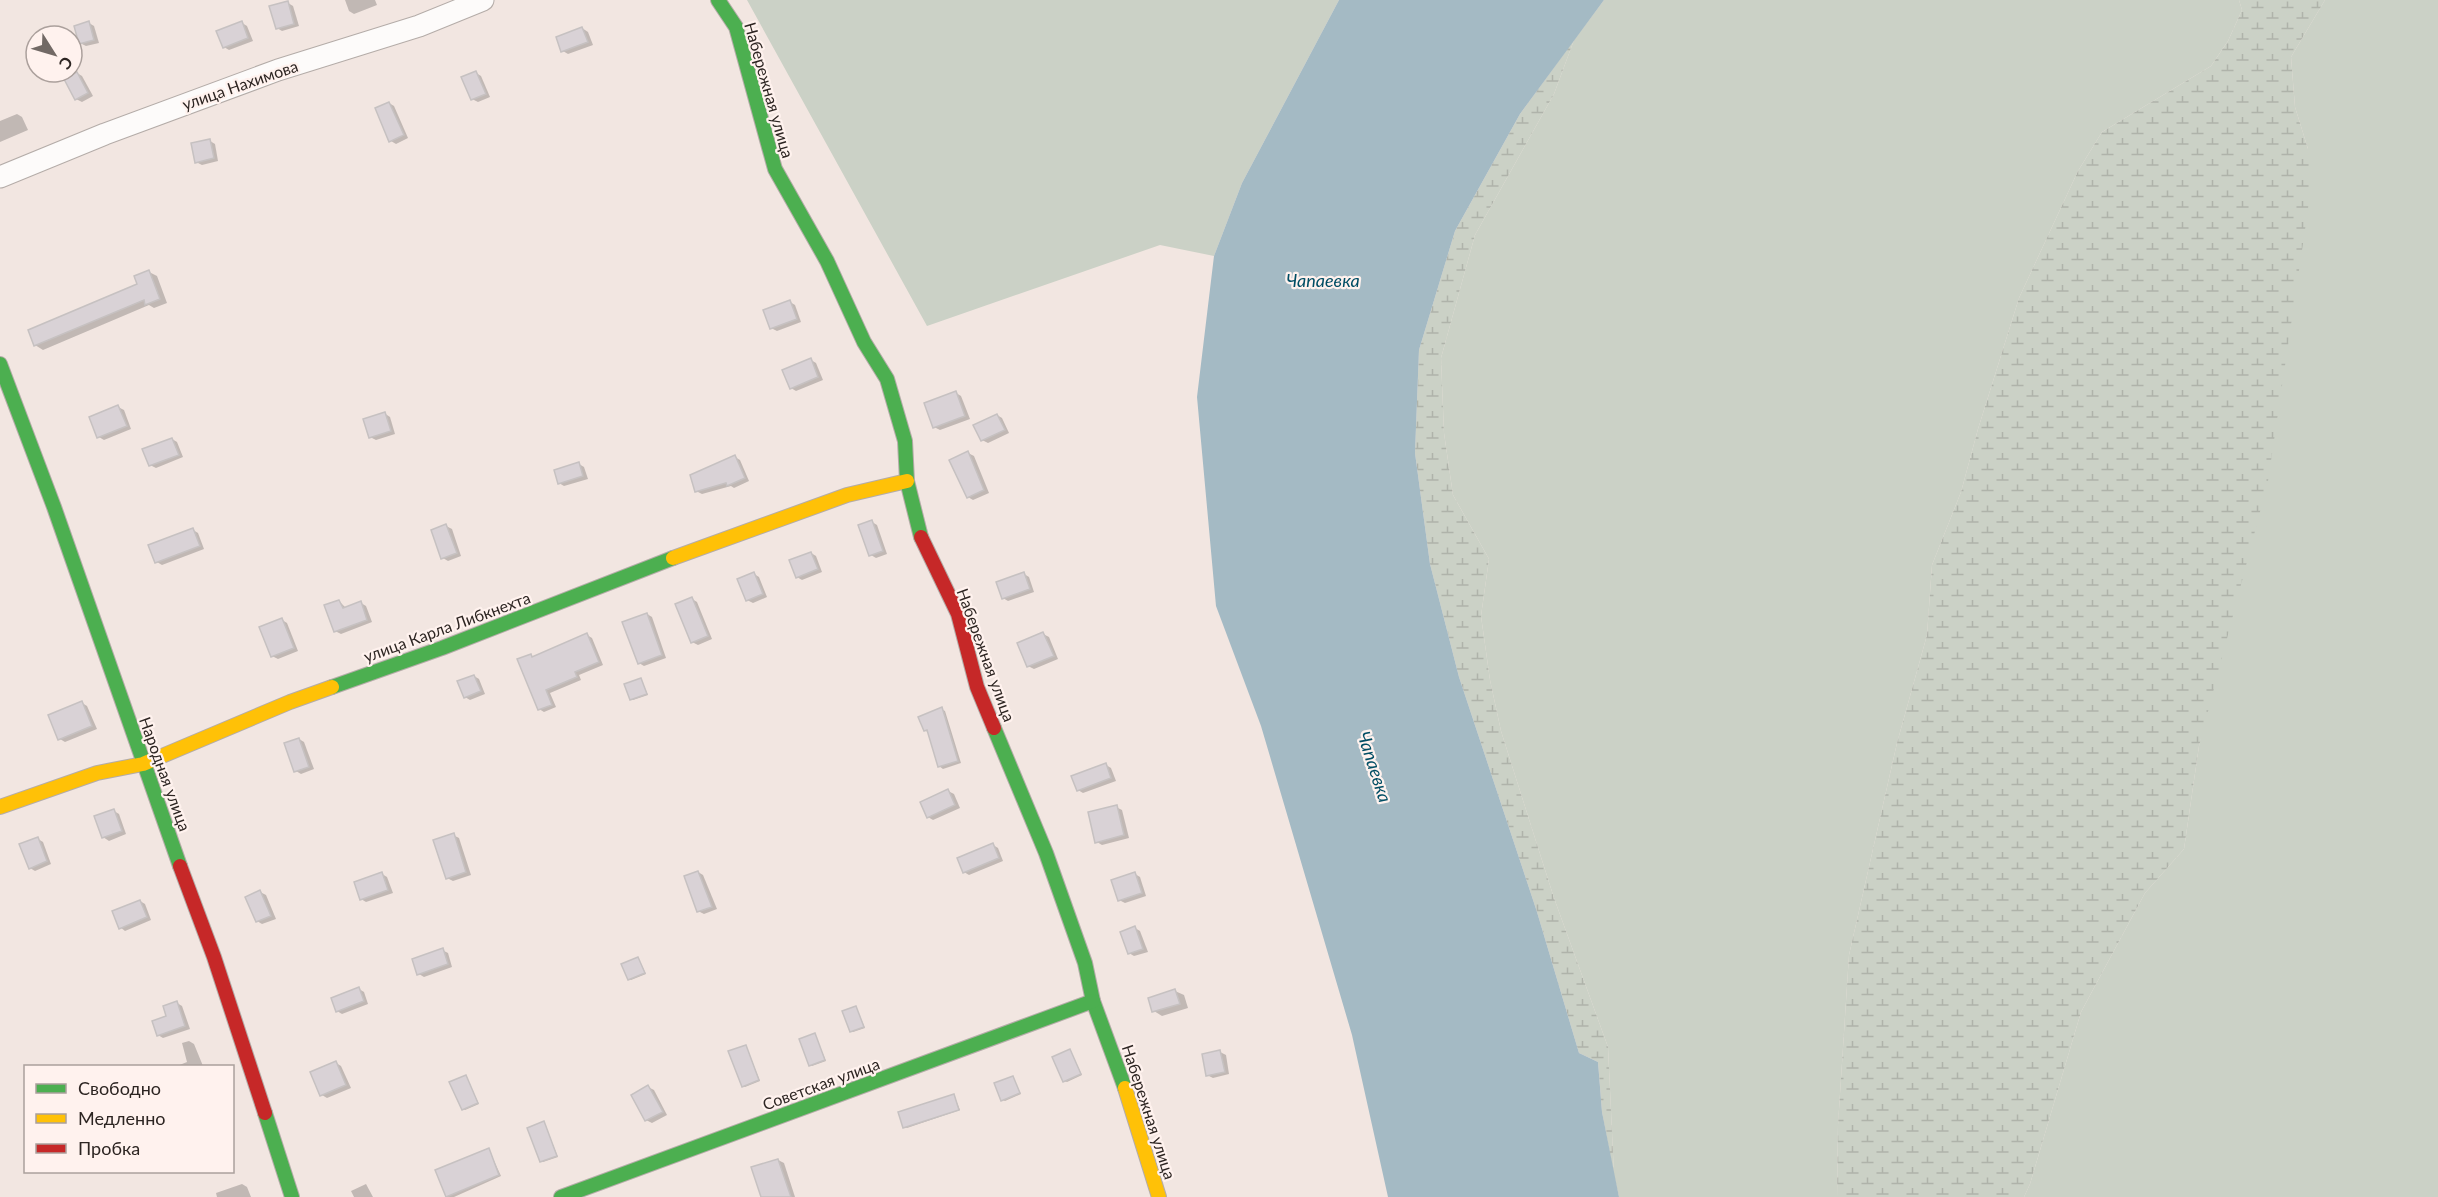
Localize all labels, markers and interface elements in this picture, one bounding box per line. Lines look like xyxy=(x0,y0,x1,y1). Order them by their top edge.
street label: Набережная улица xyxy=(741,20,798,160)
north arrow xyxy=(24,24,84,84)
text: С xyxy=(55,53,77,74)
street label: улица Нахимова xyxy=(179,56,300,113)
water label: Чапаевка xyxy=(1286,269,1360,291)
street label: Набережная улица xyxy=(954,586,1019,724)
street label: улица Карла Либкнехта xyxy=(361,587,533,666)
street label: Народная улица xyxy=(136,714,195,834)
water label: Чапаевка xyxy=(1353,728,1397,805)
street label: Набережная улица xyxy=(1119,1042,1180,1182)
street label: Советская улица xyxy=(760,1054,882,1114)
legend xyxy=(24,1065,234,1173)
text: Свободно xyxy=(78,1077,161,1099)
text: Медленно xyxy=(78,1107,166,1129)
text: Пробка xyxy=(78,1137,140,1159)

